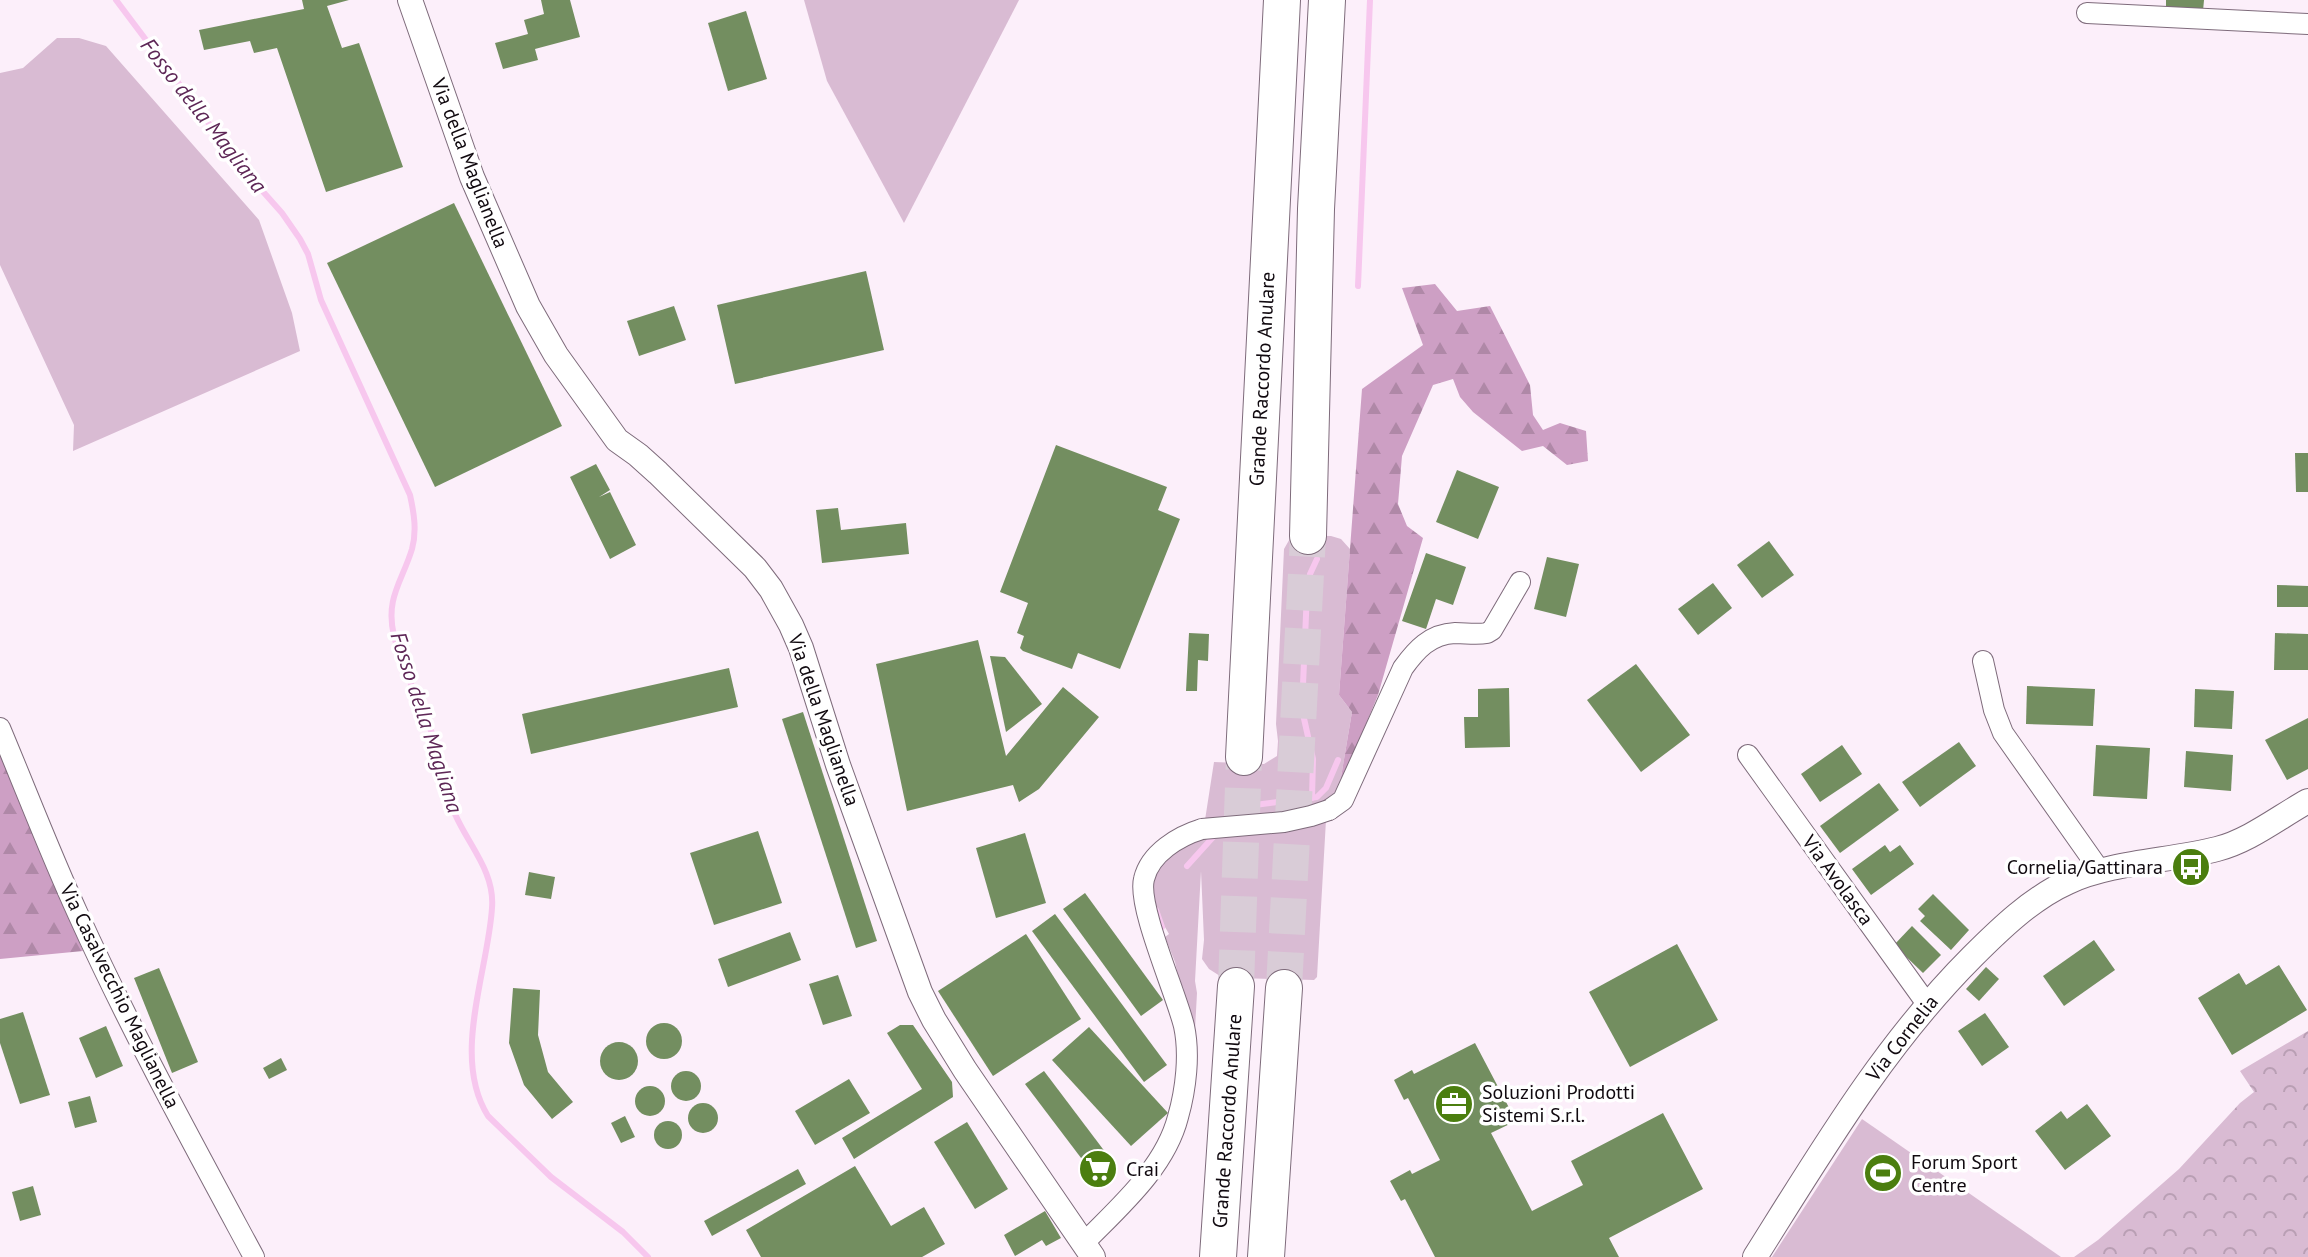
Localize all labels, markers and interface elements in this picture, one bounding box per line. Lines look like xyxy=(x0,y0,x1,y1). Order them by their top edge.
water label: Fosso della Magliana xyxy=(135,32,273,198)
street label: Via della Maglianella xyxy=(425,73,514,252)
street label: Grande Raccordo Anulare xyxy=(1243,271,1281,487)
water label: Fosso della Magliana xyxy=(384,628,470,816)
street label: Via della Maglianella xyxy=(782,630,866,809)
street label: Via Avolasca xyxy=(1796,829,1880,930)
bus stop icon: Cornelia/Gattinara xyxy=(2170,846,2212,888)
place label: Cornelia/Gattinara xyxy=(2007,854,2163,880)
street label: Via Casalvecchio Maglianella xyxy=(54,879,186,1113)
street label: Via Cornelia xyxy=(1860,990,1944,1087)
street label: Grande Raccordo Anulare xyxy=(1207,1013,1247,1229)
place label: Soluzioni Prodotti Sistemi S.r.l. xyxy=(1482,1079,1635,1128)
office icon: Soluzioni Prodotti Sistemi S.r.l. xyxy=(1433,1083,1475,1125)
supermarket icon: Crai xyxy=(1077,1148,1119,1190)
place label: Forum Sport Centre xyxy=(1911,1149,2018,1198)
sports icon: Forum Sport Centre xyxy=(1862,1152,1904,1194)
place label: Crai xyxy=(1126,1156,1159,1182)

